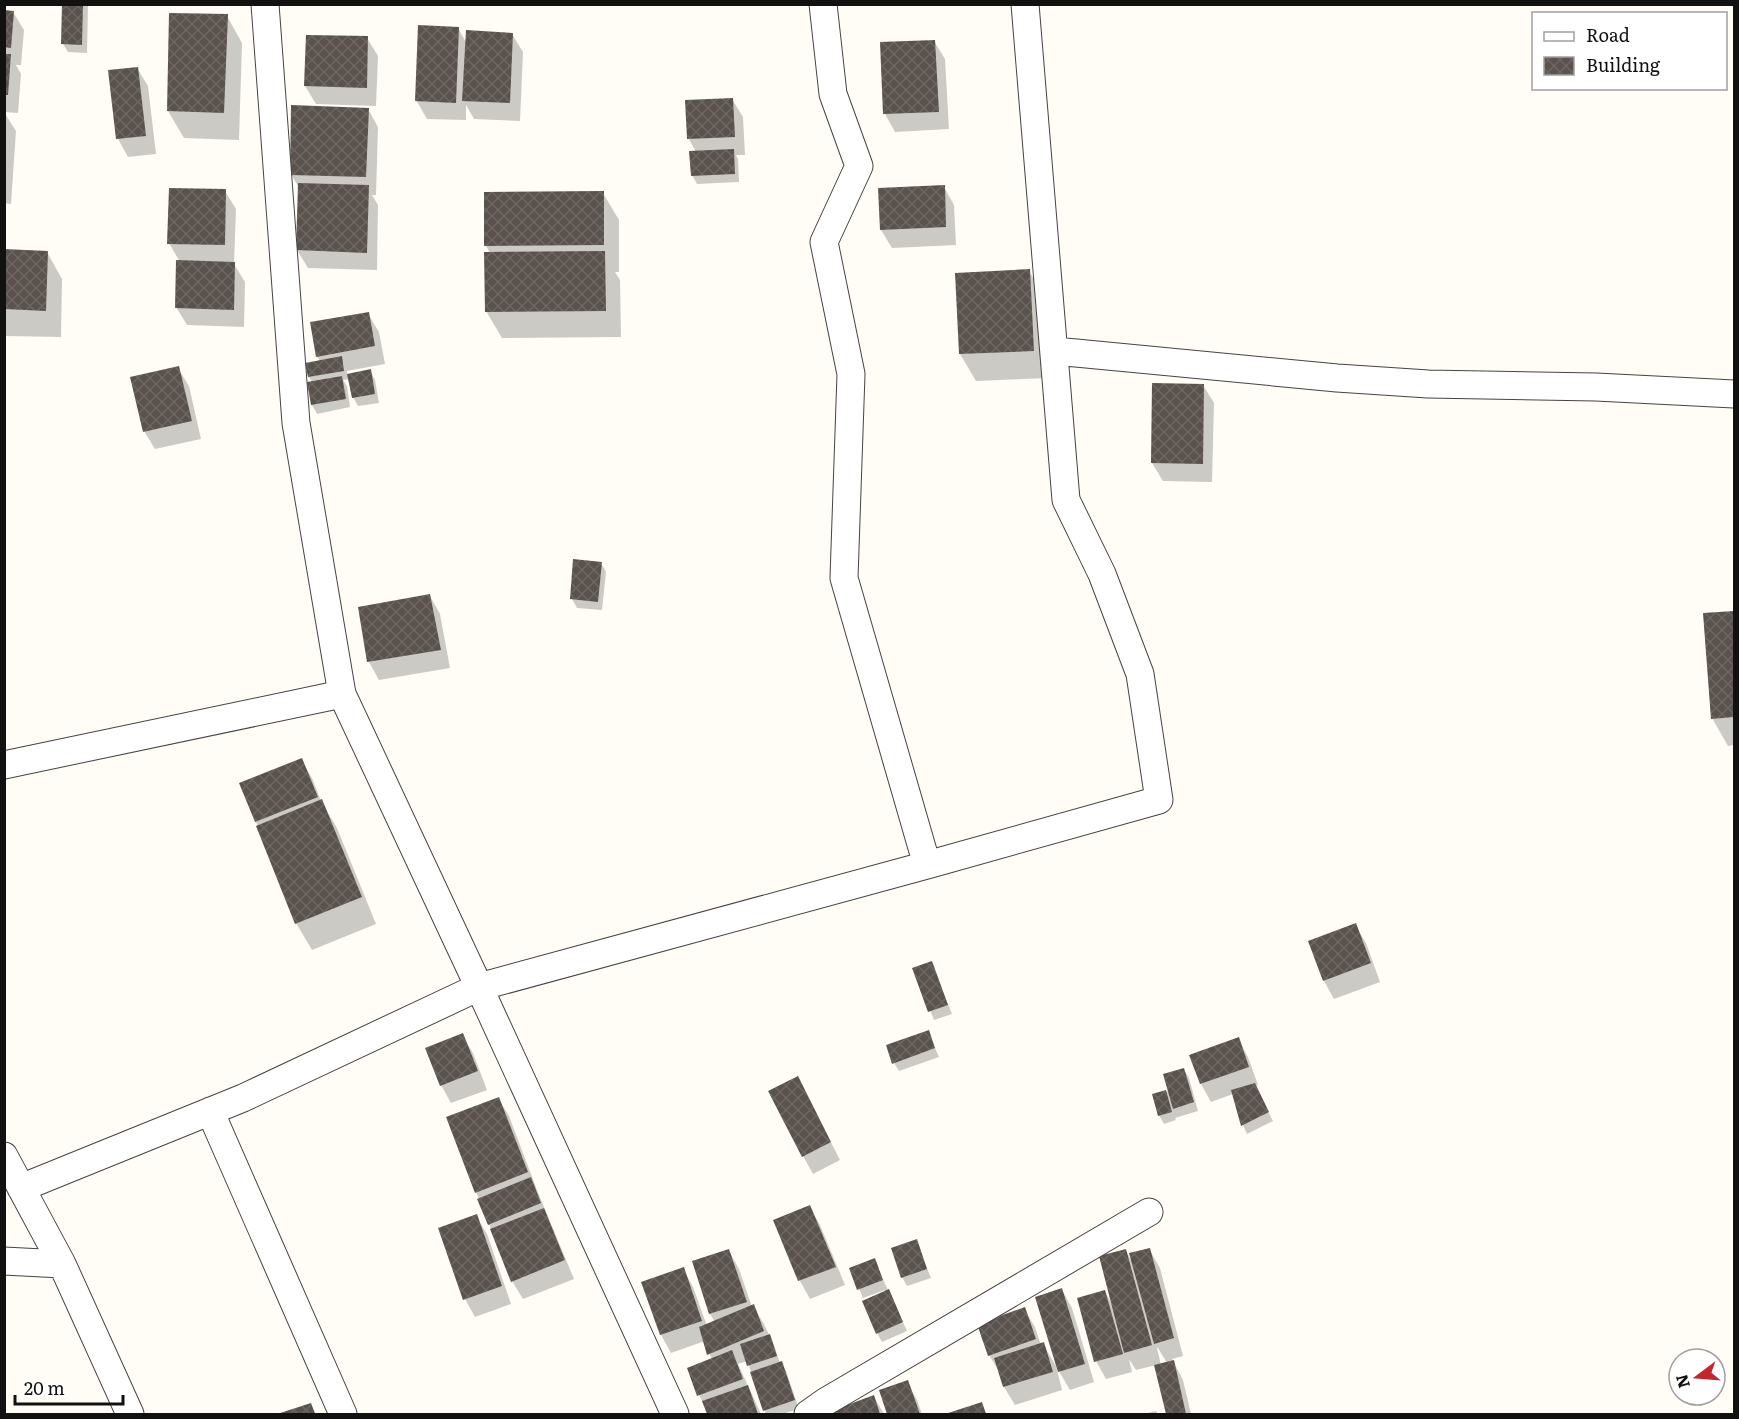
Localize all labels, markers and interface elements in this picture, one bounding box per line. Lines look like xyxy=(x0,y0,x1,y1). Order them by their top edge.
legend xyxy=(1532,12,1727,90)
text: Road xyxy=(1586,21,1630,48)
text: Building xyxy=(1586,51,1661,78)
north arrow xyxy=(1667,1347,1727,1407)
scale bar xyxy=(15,1368,123,1406)
text: N xyxy=(1668,1372,1695,1391)
text: 20 m xyxy=(24,1374,65,1401)

